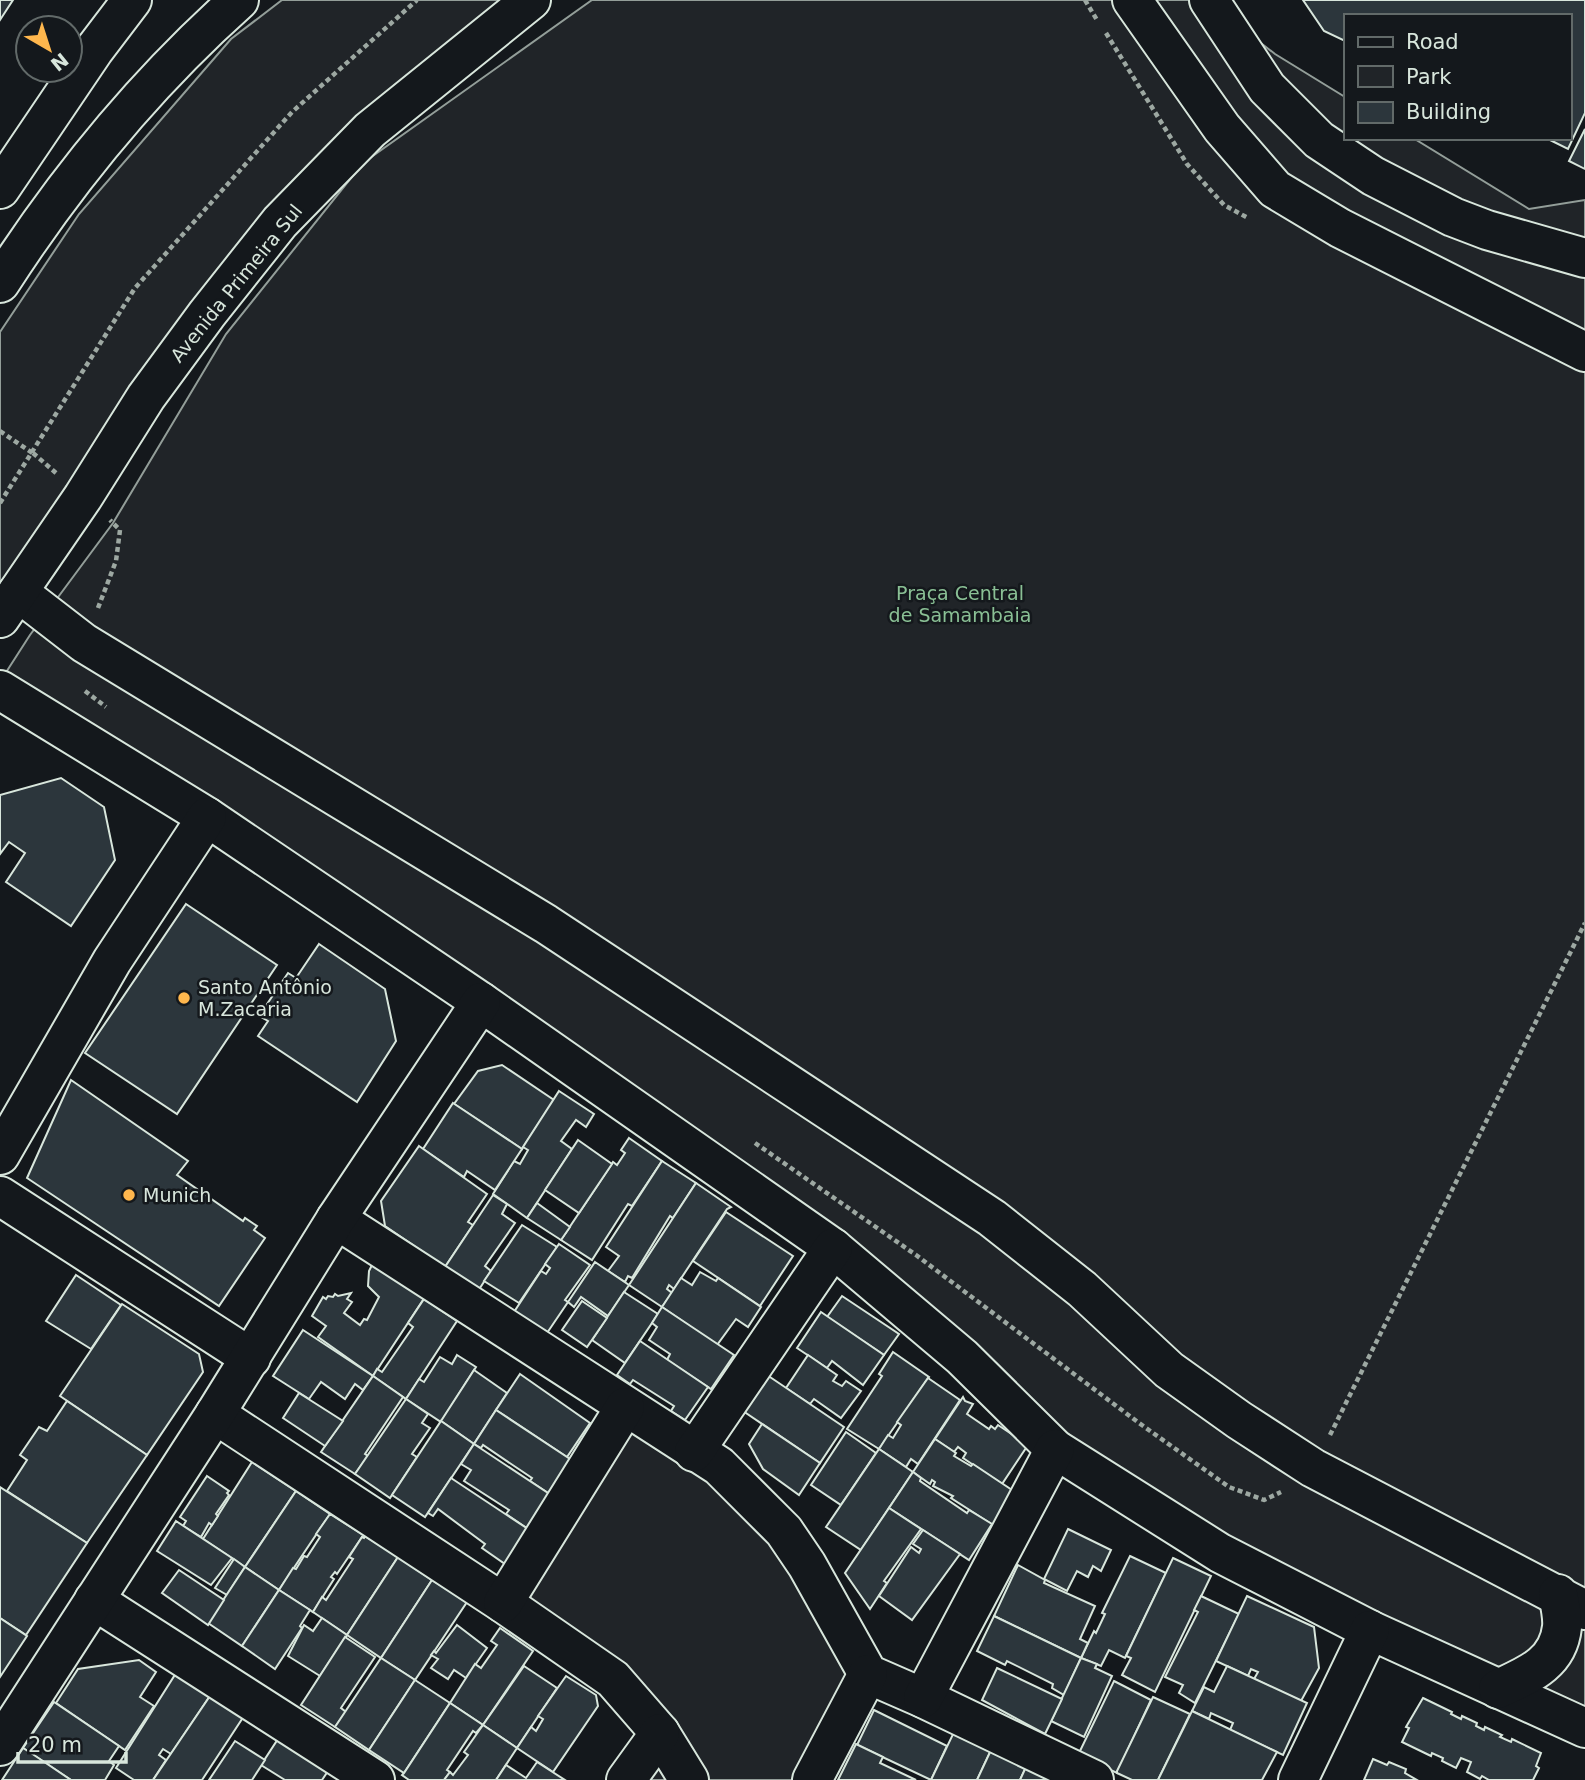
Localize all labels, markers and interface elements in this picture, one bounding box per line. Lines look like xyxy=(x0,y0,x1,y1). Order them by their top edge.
north arrow xyxy=(14,14,84,84)
legend xyxy=(1344,14,1571,140)
text: Road xyxy=(1406,30,1459,54)
text: N xyxy=(47,49,73,76)
text: Park xyxy=(1406,65,1452,89)
text: Building xyxy=(1406,100,1491,124)
street label: Avenida Primeira Sul xyxy=(166,200,306,366)
park label: Praça Central de Samambaia xyxy=(889,582,1031,626)
place label: Santo Antônio M.Zacaria xyxy=(198,976,332,1020)
marker: Santo Antônio M.Zacaria xyxy=(176,990,192,1006)
place label: Munich xyxy=(143,1184,211,1206)
marker: Munich xyxy=(121,1187,137,1203)
scale bar xyxy=(18,1720,126,1764)
text: 20 m xyxy=(28,1733,82,1757)

